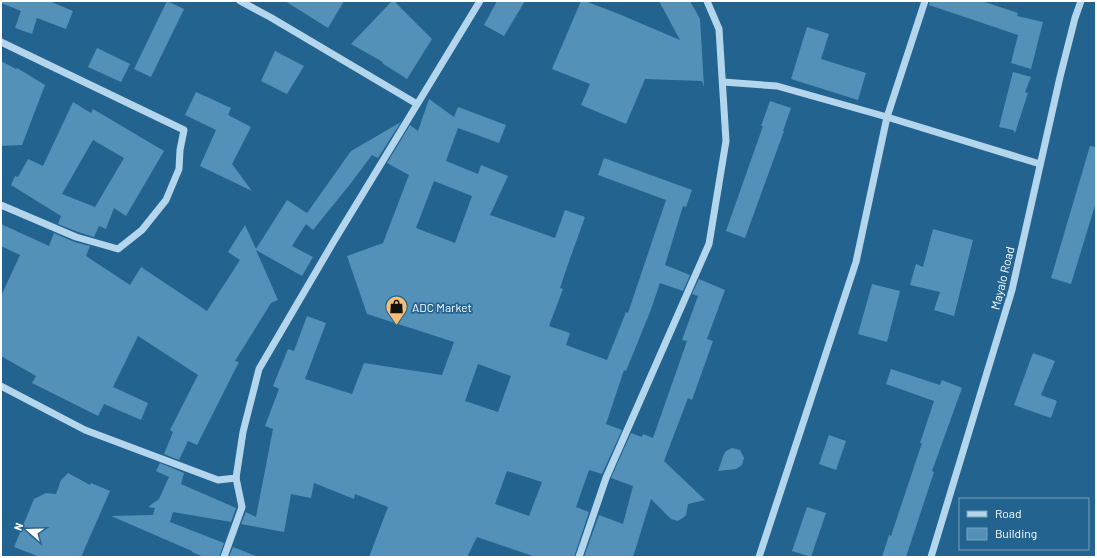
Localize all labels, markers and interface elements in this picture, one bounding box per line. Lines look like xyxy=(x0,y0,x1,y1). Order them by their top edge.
street label: Mayalo Road xyxy=(987,245,1017,311)
shop icon: ADC Market xyxy=(384,294,410,327)
place label: ADC Market xyxy=(412,300,472,314)
legend xyxy=(959,498,1089,550)
text: Road xyxy=(995,506,1022,520)
north arrow xyxy=(8,510,48,550)
text: N xyxy=(11,521,25,532)
text: Building xyxy=(995,526,1037,540)

